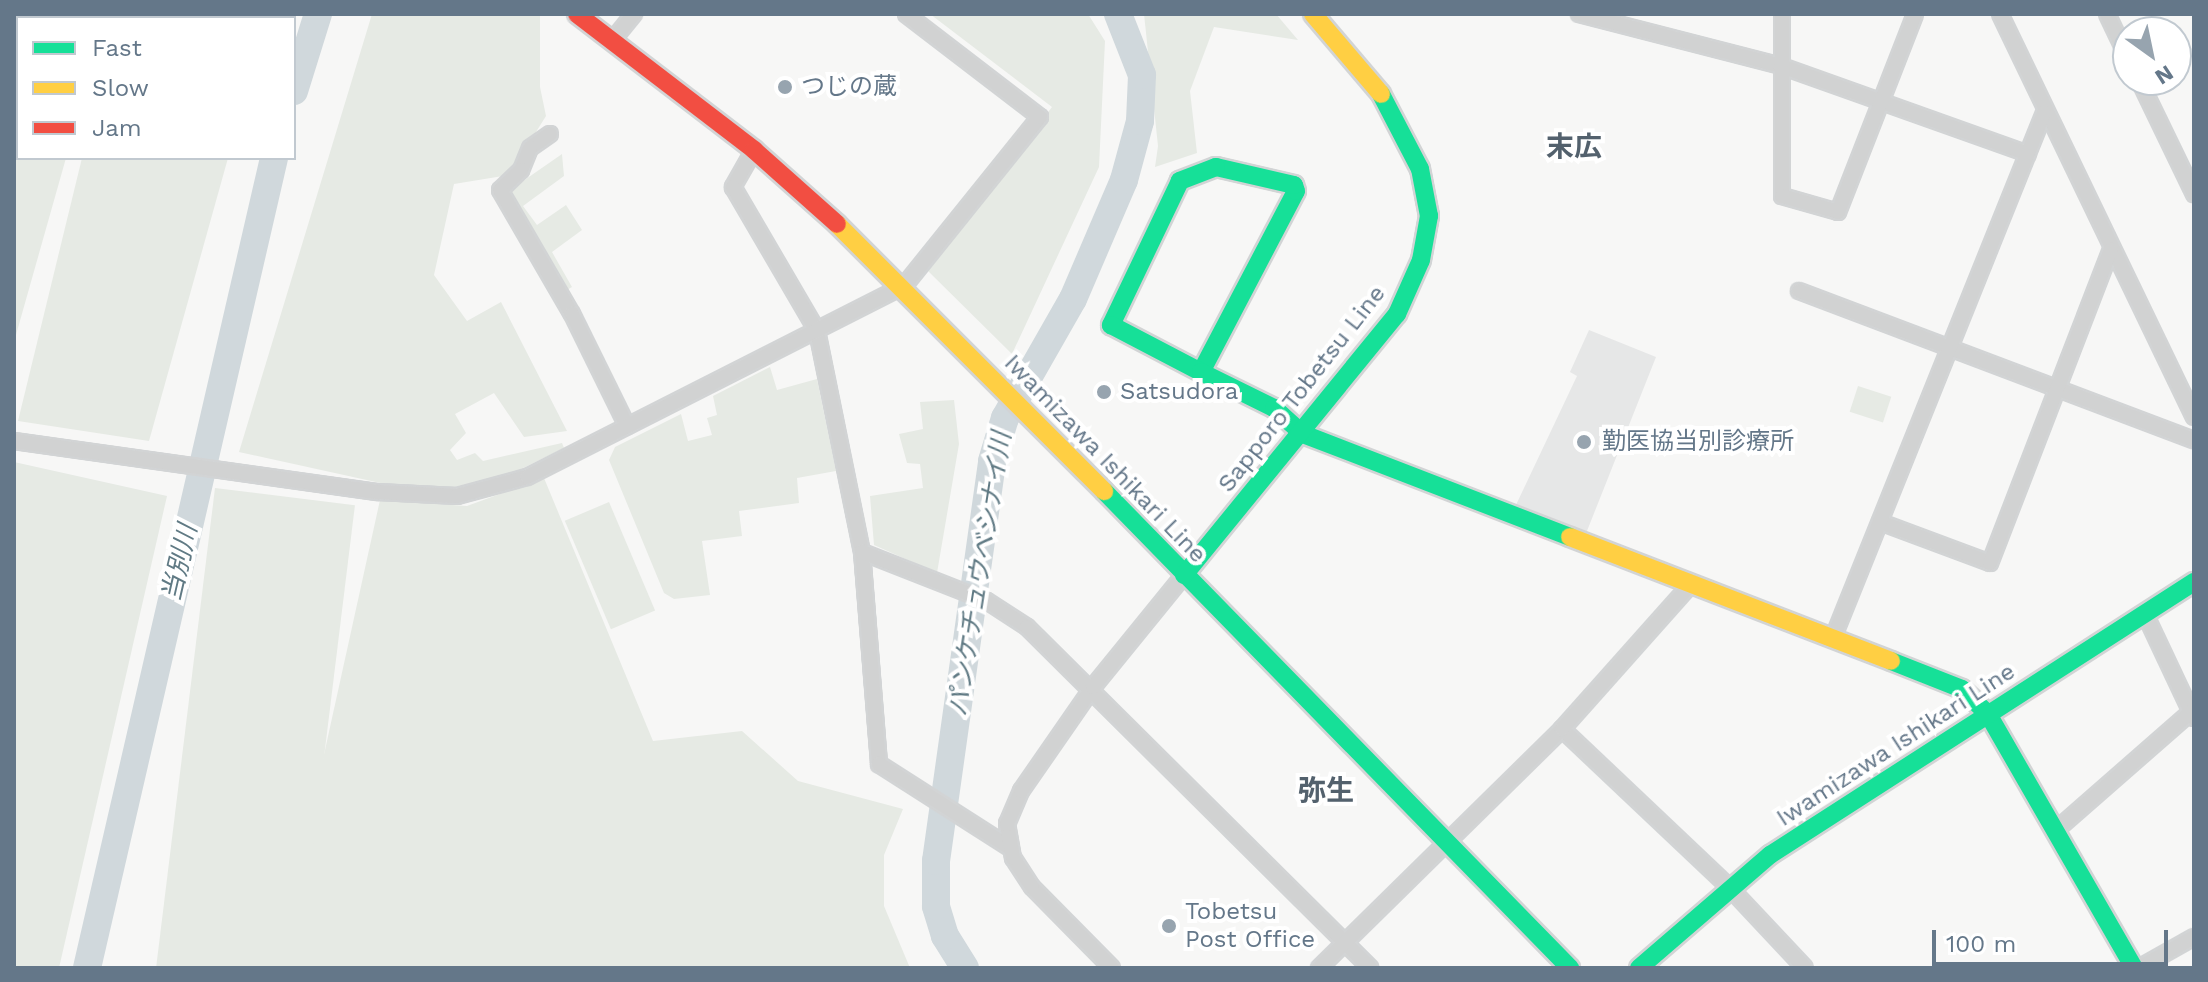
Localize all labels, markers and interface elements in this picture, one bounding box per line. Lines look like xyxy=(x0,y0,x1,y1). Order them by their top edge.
legend xyxy=(16,16,296,160)
north arrow xyxy=(2112,16,2192,96)
text: Fast xyxy=(92,34,142,62)
text: N xyxy=(2151,60,2178,90)
place label: つじの蔵 xyxy=(801,73,897,101)
text: Slow xyxy=(92,74,149,102)
marker: つじの蔵 xyxy=(776,78,794,96)
text: Jam xyxy=(92,114,142,142)
district label: 末広 xyxy=(1546,130,1602,164)
street label: Sapporo Tobetsu Line xyxy=(1212,280,1392,498)
street label: Iwamizawa Ishikari Line xyxy=(998,349,1212,569)
place label: Satsudora xyxy=(1120,378,1238,406)
marker: Satsudora xyxy=(1095,383,1113,401)
place label: 勤医協当別診療所 xyxy=(1602,428,1794,456)
water label: パンケチュウベシナイ川 xyxy=(942,430,1018,718)
marker: 勤医協当別診療所 xyxy=(1573,431,1595,453)
water label: 当別川 xyxy=(156,521,204,605)
street label: Iwamizawa Ishikari Line xyxy=(1771,657,2021,833)
district label: 弥生 xyxy=(1298,774,1354,808)
place label: Tobetsu Post Office xyxy=(1185,898,1315,954)
scale bar xyxy=(1936,914,2172,964)
marker: Tobetsu Post Office xyxy=(1160,917,1178,935)
text: 100 m xyxy=(1946,930,2016,958)

